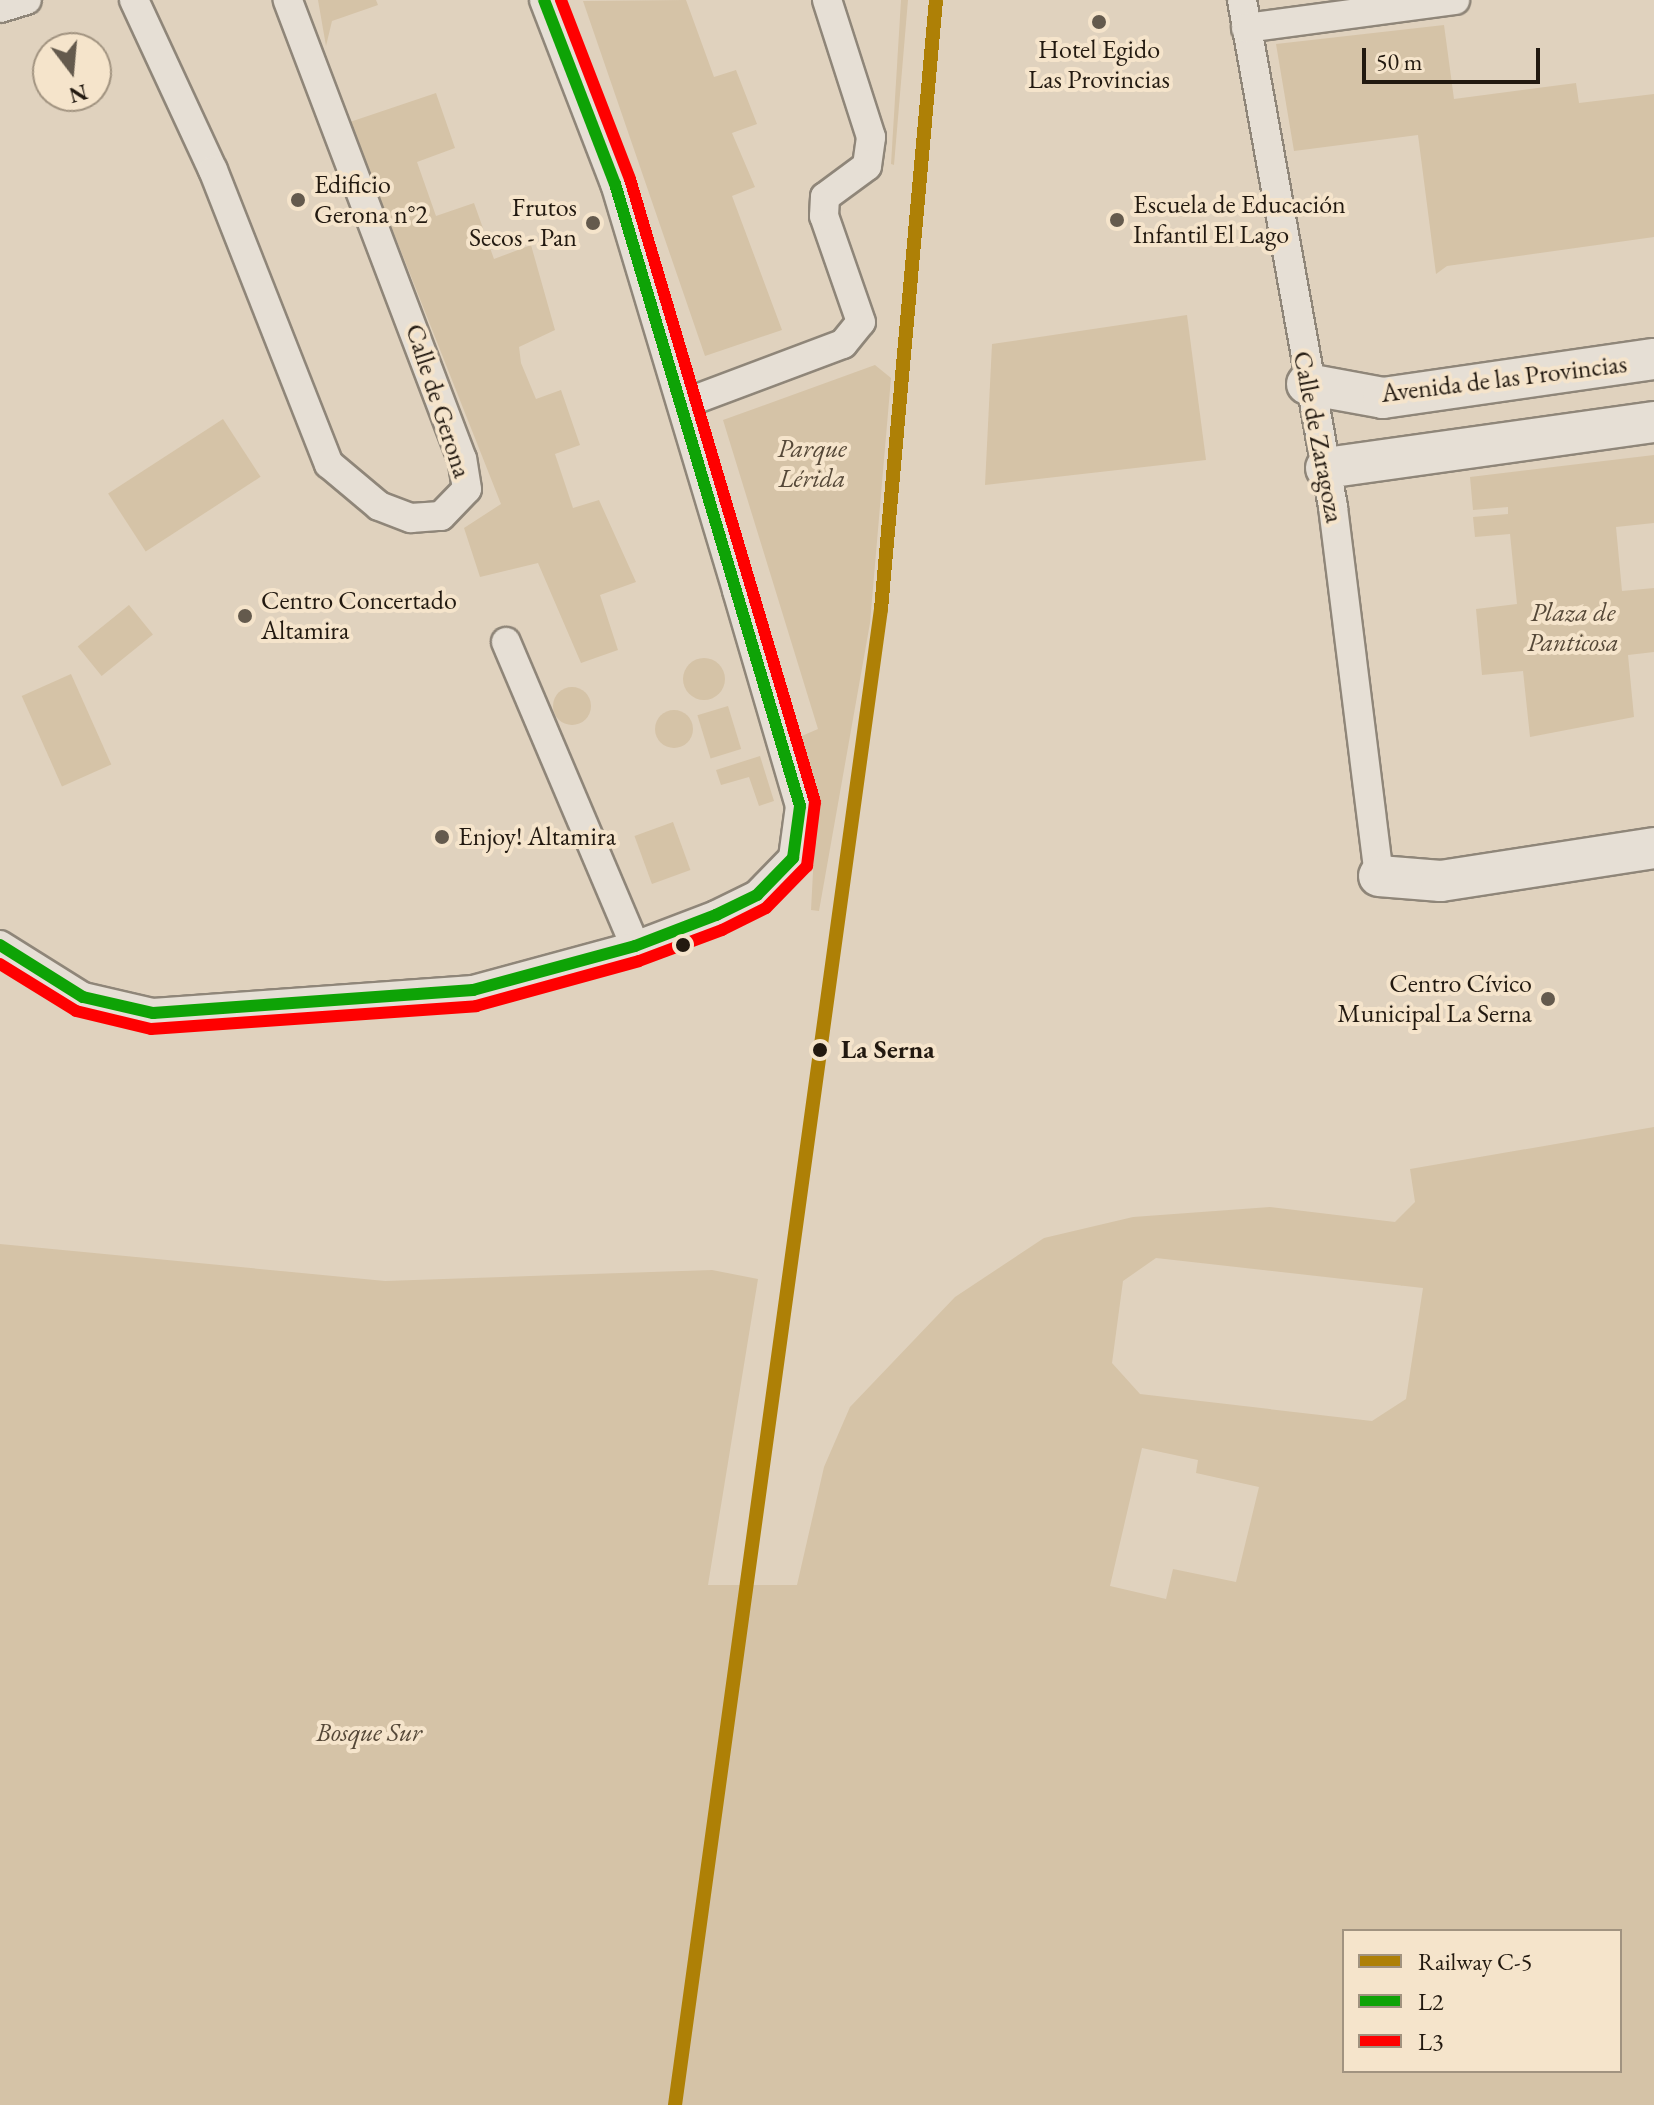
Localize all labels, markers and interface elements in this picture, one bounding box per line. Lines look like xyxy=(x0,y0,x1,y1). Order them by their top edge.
marker: Hotel Egido Las Provincias xyxy=(1090,13,1108,31)
north arrow xyxy=(32,32,112,112)
scale bar xyxy=(1366,32,1544,82)
place label: Hotel Egido Las Provincias xyxy=(1028,34,1170,96)
text: 50 m xyxy=(1376,46,1423,77)
text: N xyxy=(66,77,91,110)
place label: Edificio Gerona n°2 xyxy=(314,169,428,230)
place label: Escuela de Educación Infantil El Lago xyxy=(1133,189,1346,250)
marker: Edificio Gerona n°2 xyxy=(289,191,307,209)
place label: Frutos Secos - Pan xyxy=(469,192,577,254)
marker: Escuela de Educación Infantil El Lago xyxy=(1108,211,1126,229)
marker: Frutos Secos - Pan xyxy=(584,214,602,232)
street label: Calle de Gerona xyxy=(398,320,478,482)
street label: Avenida de las Provincias xyxy=(1379,348,1629,410)
street label: Calle de Zaragoza xyxy=(1286,349,1350,525)
park label: Parque Lérida xyxy=(777,433,847,494)
place label: Centro Concertado Altamira xyxy=(261,585,457,646)
park label: Plaza de Panticosa xyxy=(1527,597,1619,658)
marker: Centro Concertado Altamira xyxy=(236,607,254,625)
place label: Enjoy! Altamira xyxy=(458,821,616,853)
marker: Enjoy! Altamira xyxy=(433,828,451,846)
unlabelled marker xyxy=(675,937,691,953)
place label: Centro Cívico Municipal La Serna xyxy=(1337,968,1532,1030)
marker: Centro Cívico Municipal La Serna xyxy=(1539,990,1557,1008)
place label: La Serna xyxy=(841,1034,935,1066)
marker: La Serna xyxy=(806,1036,834,1064)
park label: Bosque Sur xyxy=(316,1717,422,1749)
legend xyxy=(1342,1929,1622,2073)
text: Railway C-5 xyxy=(1418,1946,1532,1977)
text: L2 xyxy=(1418,1986,1444,2017)
text: L3 xyxy=(1418,2026,1444,2057)

